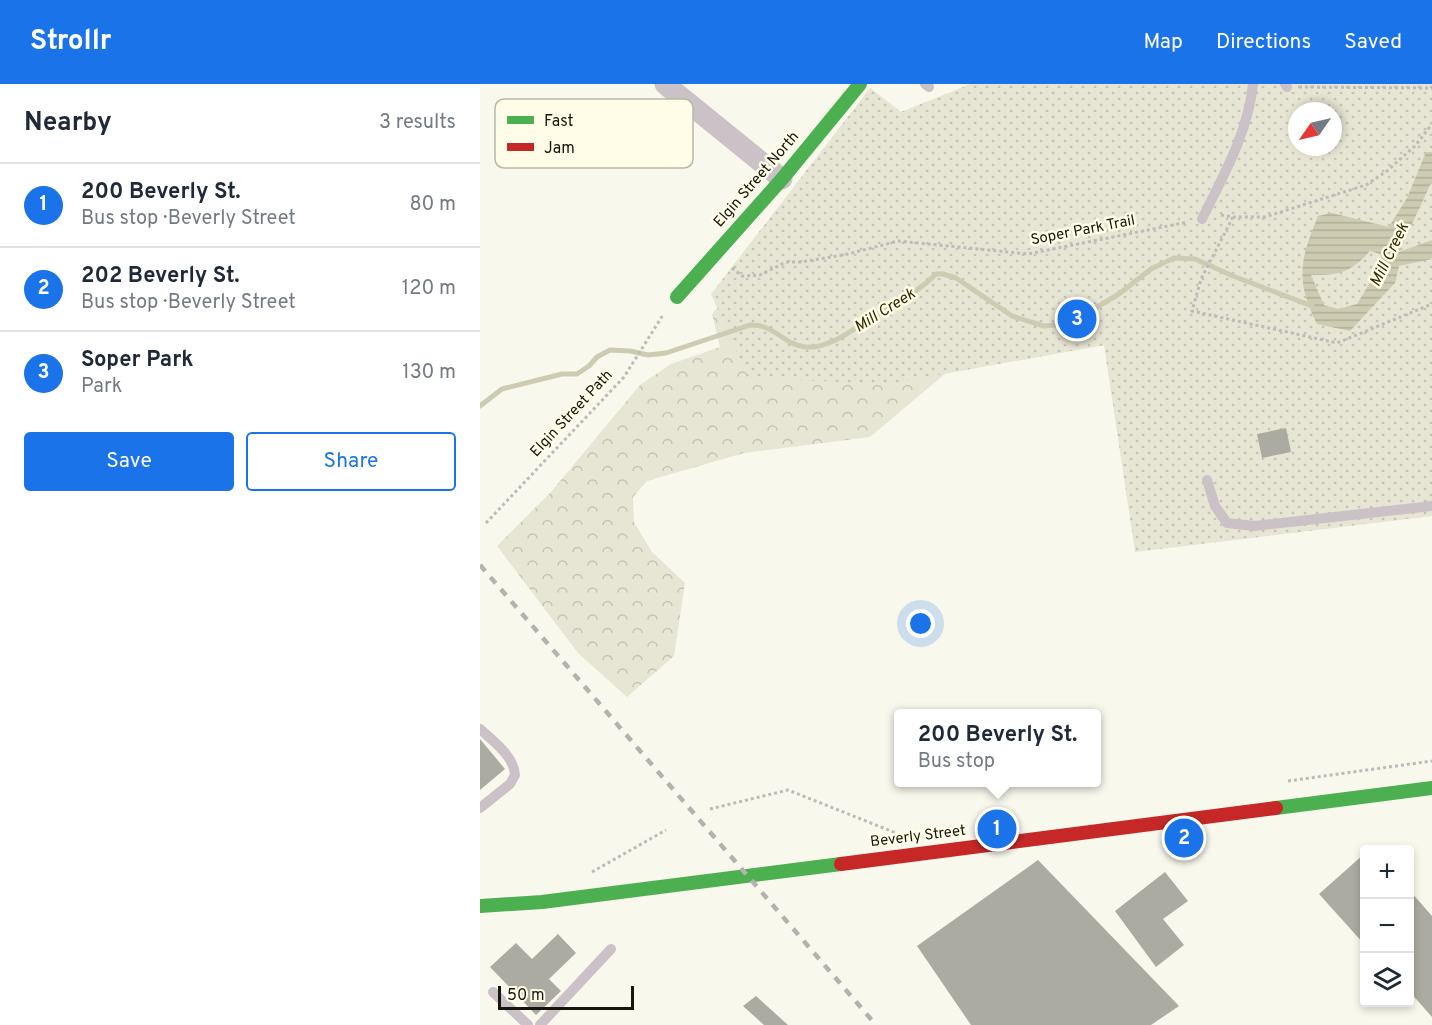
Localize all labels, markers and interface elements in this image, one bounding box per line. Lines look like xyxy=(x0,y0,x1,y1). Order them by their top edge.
text: Strollr xyxy=(30,24,112,60)
text: Map xyxy=(1143,29,1183,56)
text: Directions xyxy=(1216,29,1311,56)
text: Saved xyxy=(1344,29,1402,56)
legend xyxy=(495,99,693,168)
north arrow xyxy=(1288,102,1342,156)
text: Nearby xyxy=(24,107,112,140)
text: 3 results xyxy=(379,110,456,136)
text: Fast xyxy=(544,112,574,132)
street label: Elgin Street North xyxy=(710,128,804,232)
text: Jam xyxy=(544,139,575,159)
text: 200 Beverly St. xyxy=(81,179,241,206)
text: 1 xyxy=(40,192,48,218)
text: 80 m xyxy=(410,192,456,218)
text: Bus stop · Beverly Street xyxy=(81,206,296,232)
street label: Soper Park Trail xyxy=(1029,212,1137,250)
water label: Mill Creek xyxy=(1366,219,1414,290)
text: 202 Beverly St. xyxy=(81,263,240,290)
text: 2 xyxy=(37,276,50,302)
text: 120 m xyxy=(402,276,456,302)
water label: Mill Creek xyxy=(851,284,920,338)
text: Bus stop · Beverly Street xyxy=(81,290,296,316)
pin: 3 xyxy=(1058,296,1096,342)
text: Soper Park xyxy=(81,347,193,374)
text: 3 xyxy=(38,360,50,386)
text: 130 m xyxy=(402,360,456,386)
street label: Elgin Street Path xyxy=(527,366,617,462)
text: Park xyxy=(81,374,122,400)
button: Save xyxy=(24,432,234,491)
button: Share xyxy=(246,432,456,491)
your location xyxy=(906,609,935,638)
popup xyxy=(894,709,1101,787)
text: 200 Beverly St. xyxy=(918,722,1077,749)
text: Bus stop xyxy=(918,749,995,775)
pin: 1 xyxy=(978,806,1016,852)
pin: 2 xyxy=(1164,816,1204,861)
street label: Beverly Street xyxy=(869,822,967,852)
map controls xyxy=(1360,845,1414,1007)
button: + xyxy=(1360,845,1414,899)
button: − xyxy=(1360,899,1414,953)
button: layers xyxy=(1360,953,1414,1007)
scale bar xyxy=(498,983,634,1010)
text: 50 m xyxy=(507,986,545,1006)

